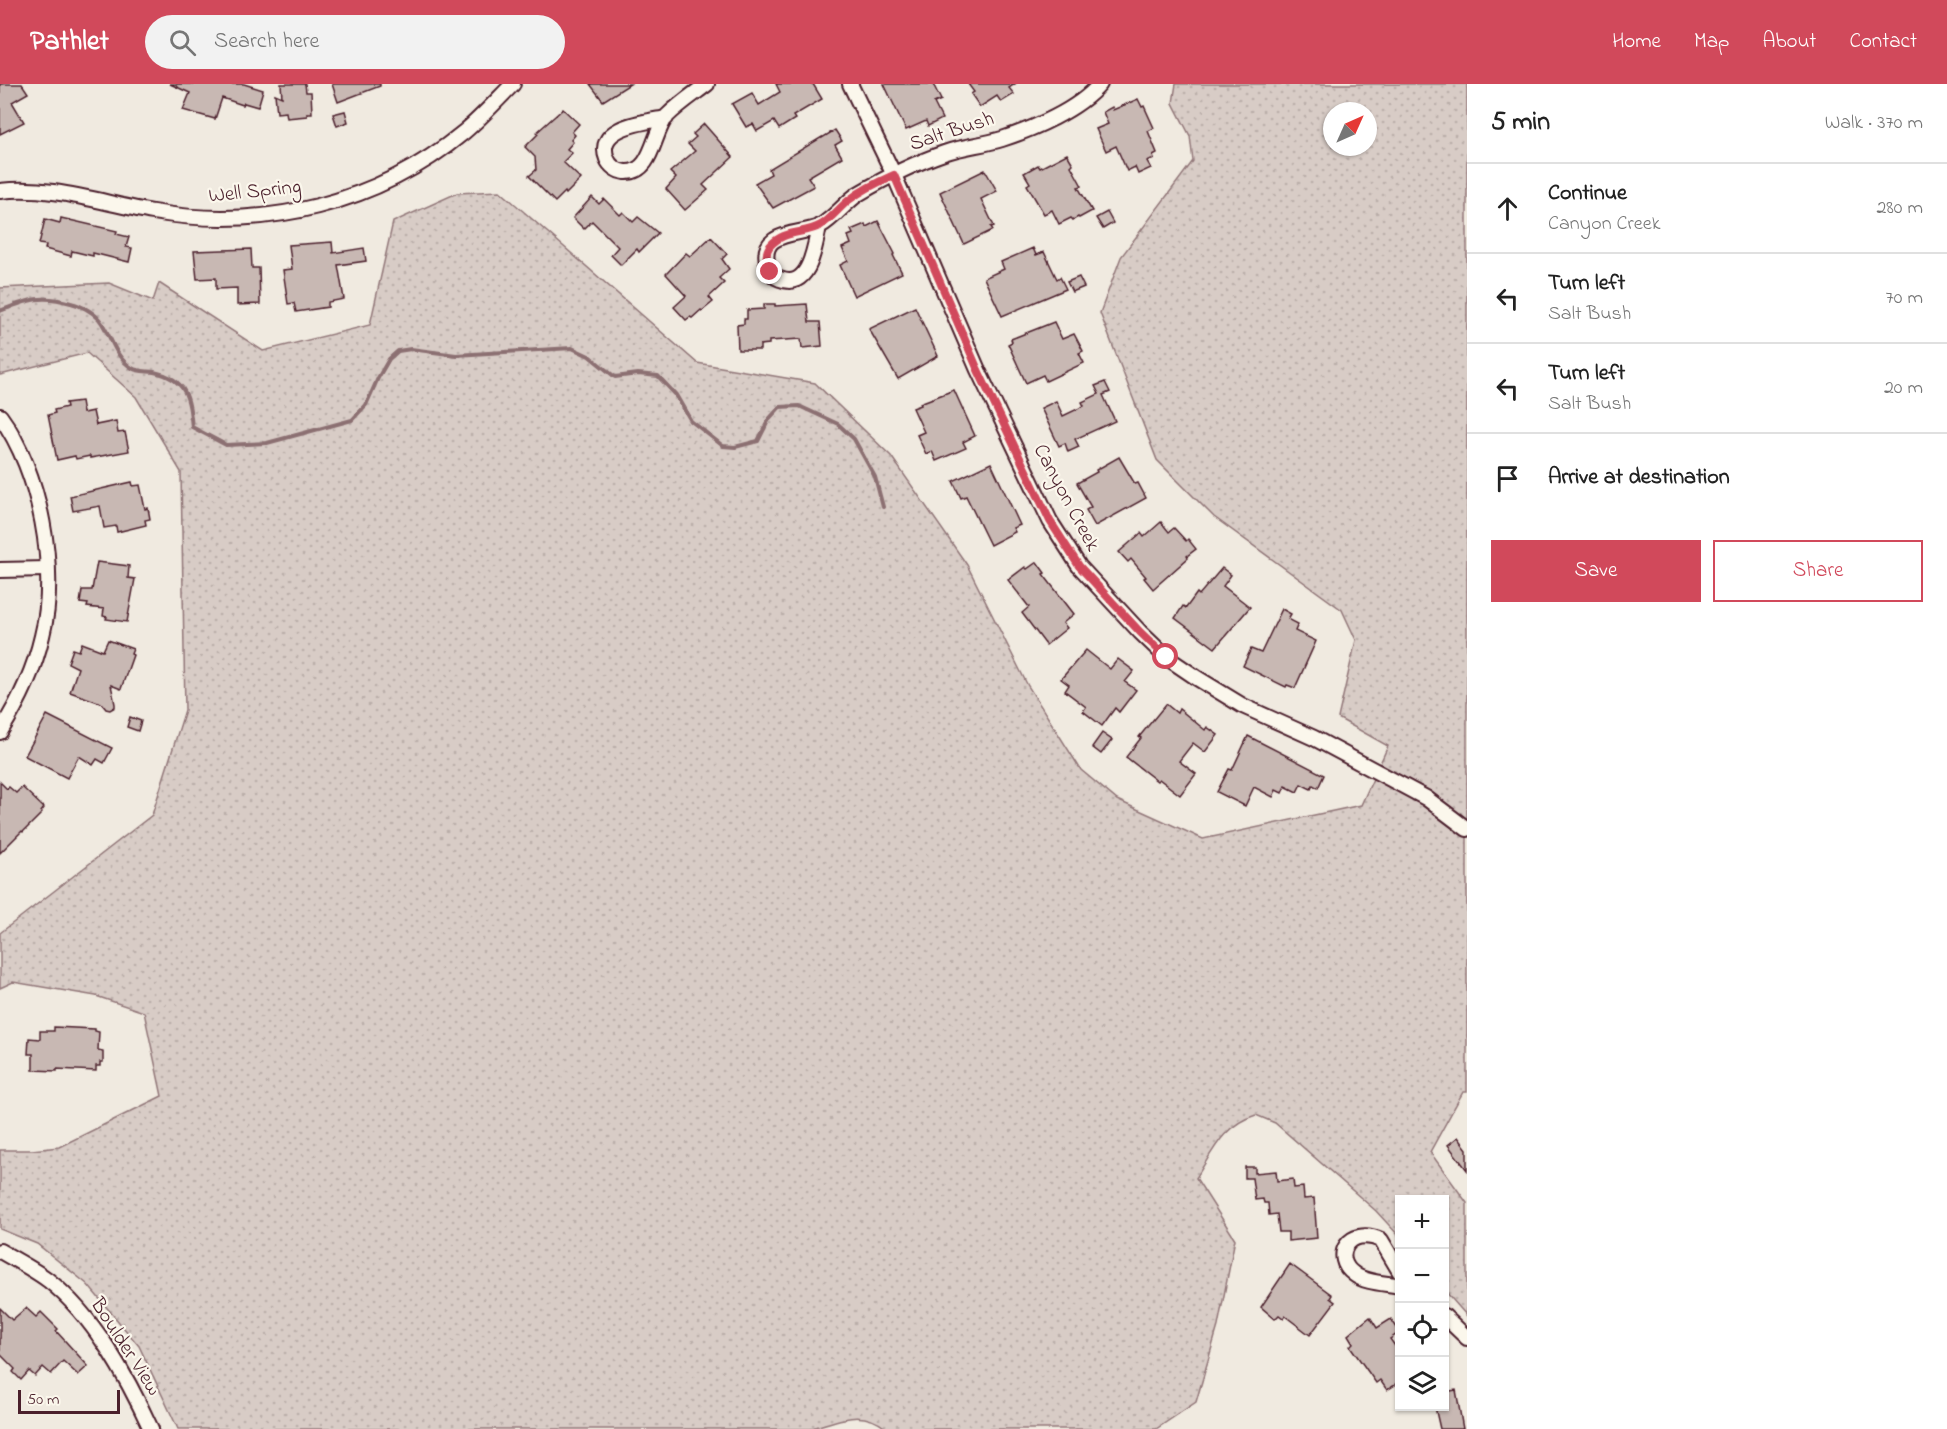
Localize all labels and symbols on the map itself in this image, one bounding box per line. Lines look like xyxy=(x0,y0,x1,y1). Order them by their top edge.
north arrow xyxy=(1323,102,1377,156)
street label: Salt Bush xyxy=(906,104,998,160)
street label: Well Spring xyxy=(207,172,303,214)
route end xyxy=(756,258,782,284)
street label: Canyon Creek xyxy=(1023,439,1107,559)
route start xyxy=(1152,643,1178,669)
street label: Boulder View xyxy=(82,1291,168,1402)
scale bar xyxy=(18,1387,120,1414)

